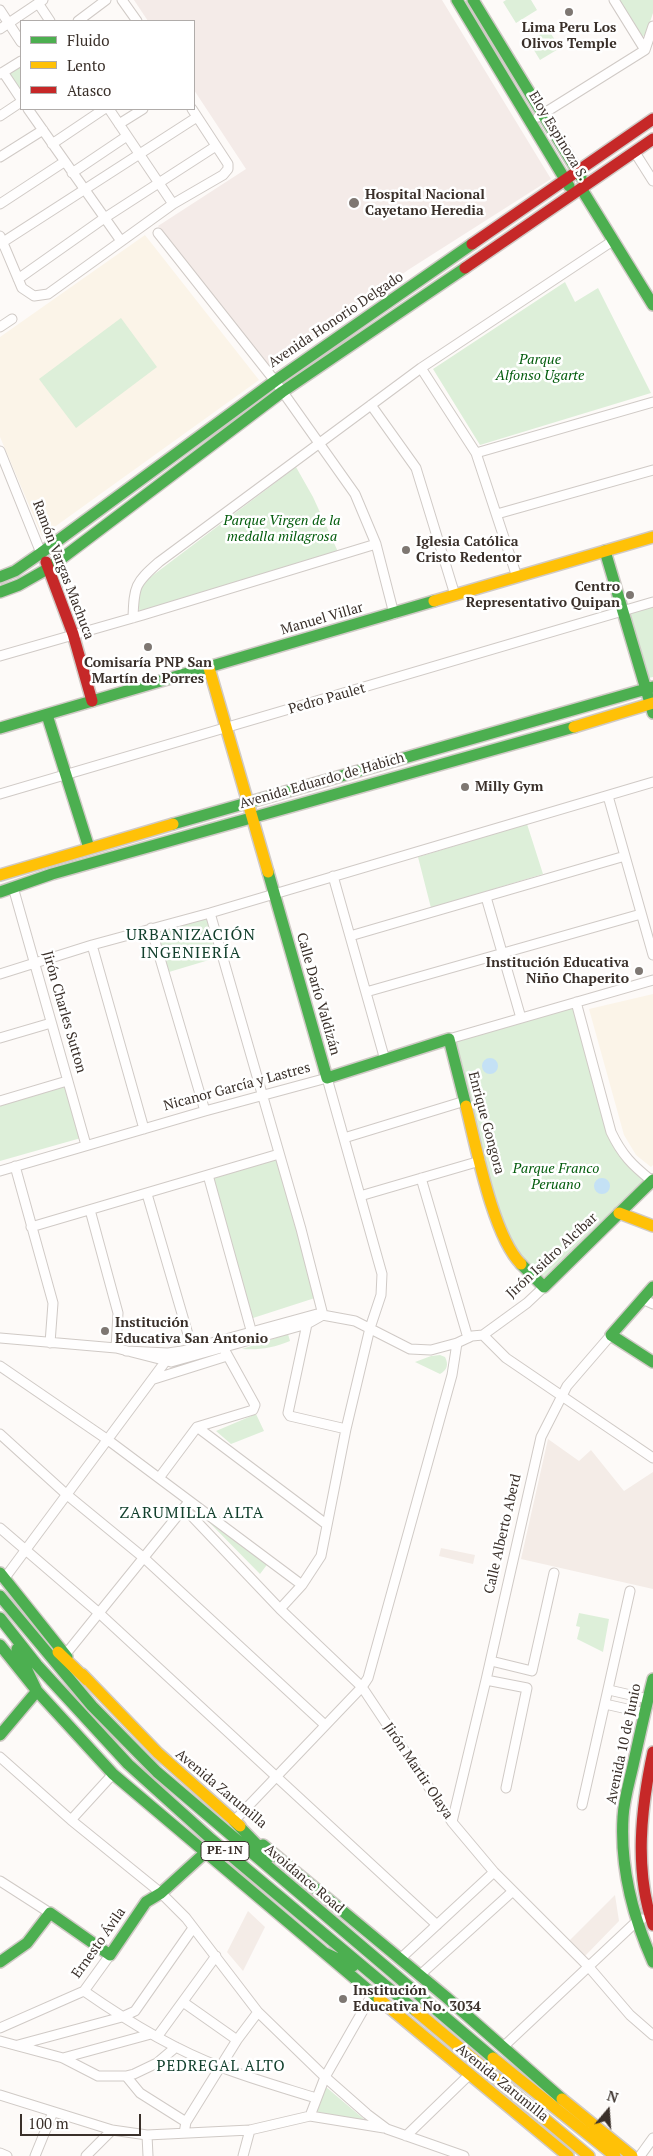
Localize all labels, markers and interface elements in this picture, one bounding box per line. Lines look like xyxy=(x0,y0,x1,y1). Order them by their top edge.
marker: Lima Peru Los Olivos Temple xyxy=(563,6,575,18)
legend xyxy=(20,20,195,110)
place label: Lima Peru Los Olivos Temple xyxy=(521,20,617,52)
text: Fluido xyxy=(67,30,109,50)
text: Lento xyxy=(67,55,106,75)
text: Atasco xyxy=(67,80,111,100)
street label: Eloy Espinoza S. xyxy=(525,88,591,184)
place label: Hospital Nacional Cayetano Heredia xyxy=(365,187,485,220)
marker: Hospital Nacional Cayetano Heredia xyxy=(347,196,361,210)
street label: Avenida Honorio Delgado xyxy=(265,269,407,371)
park label: Parque Alfonso Ugarte xyxy=(496,352,584,384)
street label: Ramón Vargas Machuca xyxy=(29,498,97,642)
park label: Parque Virgen de la medalla milagrosa xyxy=(223,513,341,546)
place label: Iglesia Católica Cristo Redentor xyxy=(416,534,522,566)
marker: Iglesia Católica Cristo Redentor xyxy=(400,544,412,556)
place label: Centro Representativo Quipan xyxy=(466,579,620,612)
marker: Centro Representativo Quipan xyxy=(624,589,636,601)
street label: Manuel Villar xyxy=(279,599,365,639)
marker: Comisaría PNP San Martín de Porres xyxy=(142,641,154,653)
place label: Comisaría PNP San Martín de Porres xyxy=(84,655,212,688)
street label: Pedro Paulet xyxy=(287,680,367,718)
street label: Avenida Eduardo de Habich xyxy=(238,749,406,813)
place label: Milly Gym xyxy=(475,779,543,795)
marker: Milly Gym xyxy=(459,781,471,793)
district label: URBANIZACIÓN INGENIERÍA xyxy=(124,925,258,963)
street label: Calle Darío Valdizán xyxy=(292,931,344,1057)
street label: Jirón Charles Sutton xyxy=(39,949,89,1075)
place label: Institución Educativa Niño Chaperito xyxy=(486,955,629,988)
marker: Institución Educativa Niño Chaperito xyxy=(633,965,645,977)
street label: Nicanor García y Lastres xyxy=(162,1059,312,1115)
street label: Enrique Gongora xyxy=(464,1070,508,1176)
park label: Parque Franco Peruano xyxy=(513,1161,599,1194)
street label: Jirón Isidro Alcíbar xyxy=(503,1210,601,1302)
place label: Institución Educativa San Antonio xyxy=(115,1315,268,1348)
marker: Institución Educativa San Antonio xyxy=(99,1325,111,1337)
street label: Calle Alberto Aberd xyxy=(481,1472,525,1596)
district label: ZARUMILLA ALTA xyxy=(118,1503,266,1523)
street label: Avenida 10 de Junio xyxy=(603,1682,645,1806)
street label: Jirón Martir Olaya xyxy=(380,1720,456,1822)
street label: Avenida Zarumilla xyxy=(172,1746,270,1832)
street label: Avoidance Road xyxy=(261,1841,347,1917)
road number: PE-1N xyxy=(201,1842,249,1860)
street label: Ernesto Ávila xyxy=(68,1904,130,1982)
place label: Institución Educativa No. 3034 xyxy=(353,1983,481,2015)
marker: Institución Educativa No. 3034 xyxy=(337,1993,349,2005)
street label: Avenida Zarumilla xyxy=(452,2041,552,2125)
district label: PEDREGAL ALTO xyxy=(155,2058,287,2076)
north arrow xyxy=(583,2086,633,2136)
text: N xyxy=(605,2086,621,2107)
scale bar xyxy=(22,2104,144,2136)
text: 100 m xyxy=(28,2113,69,2133)

